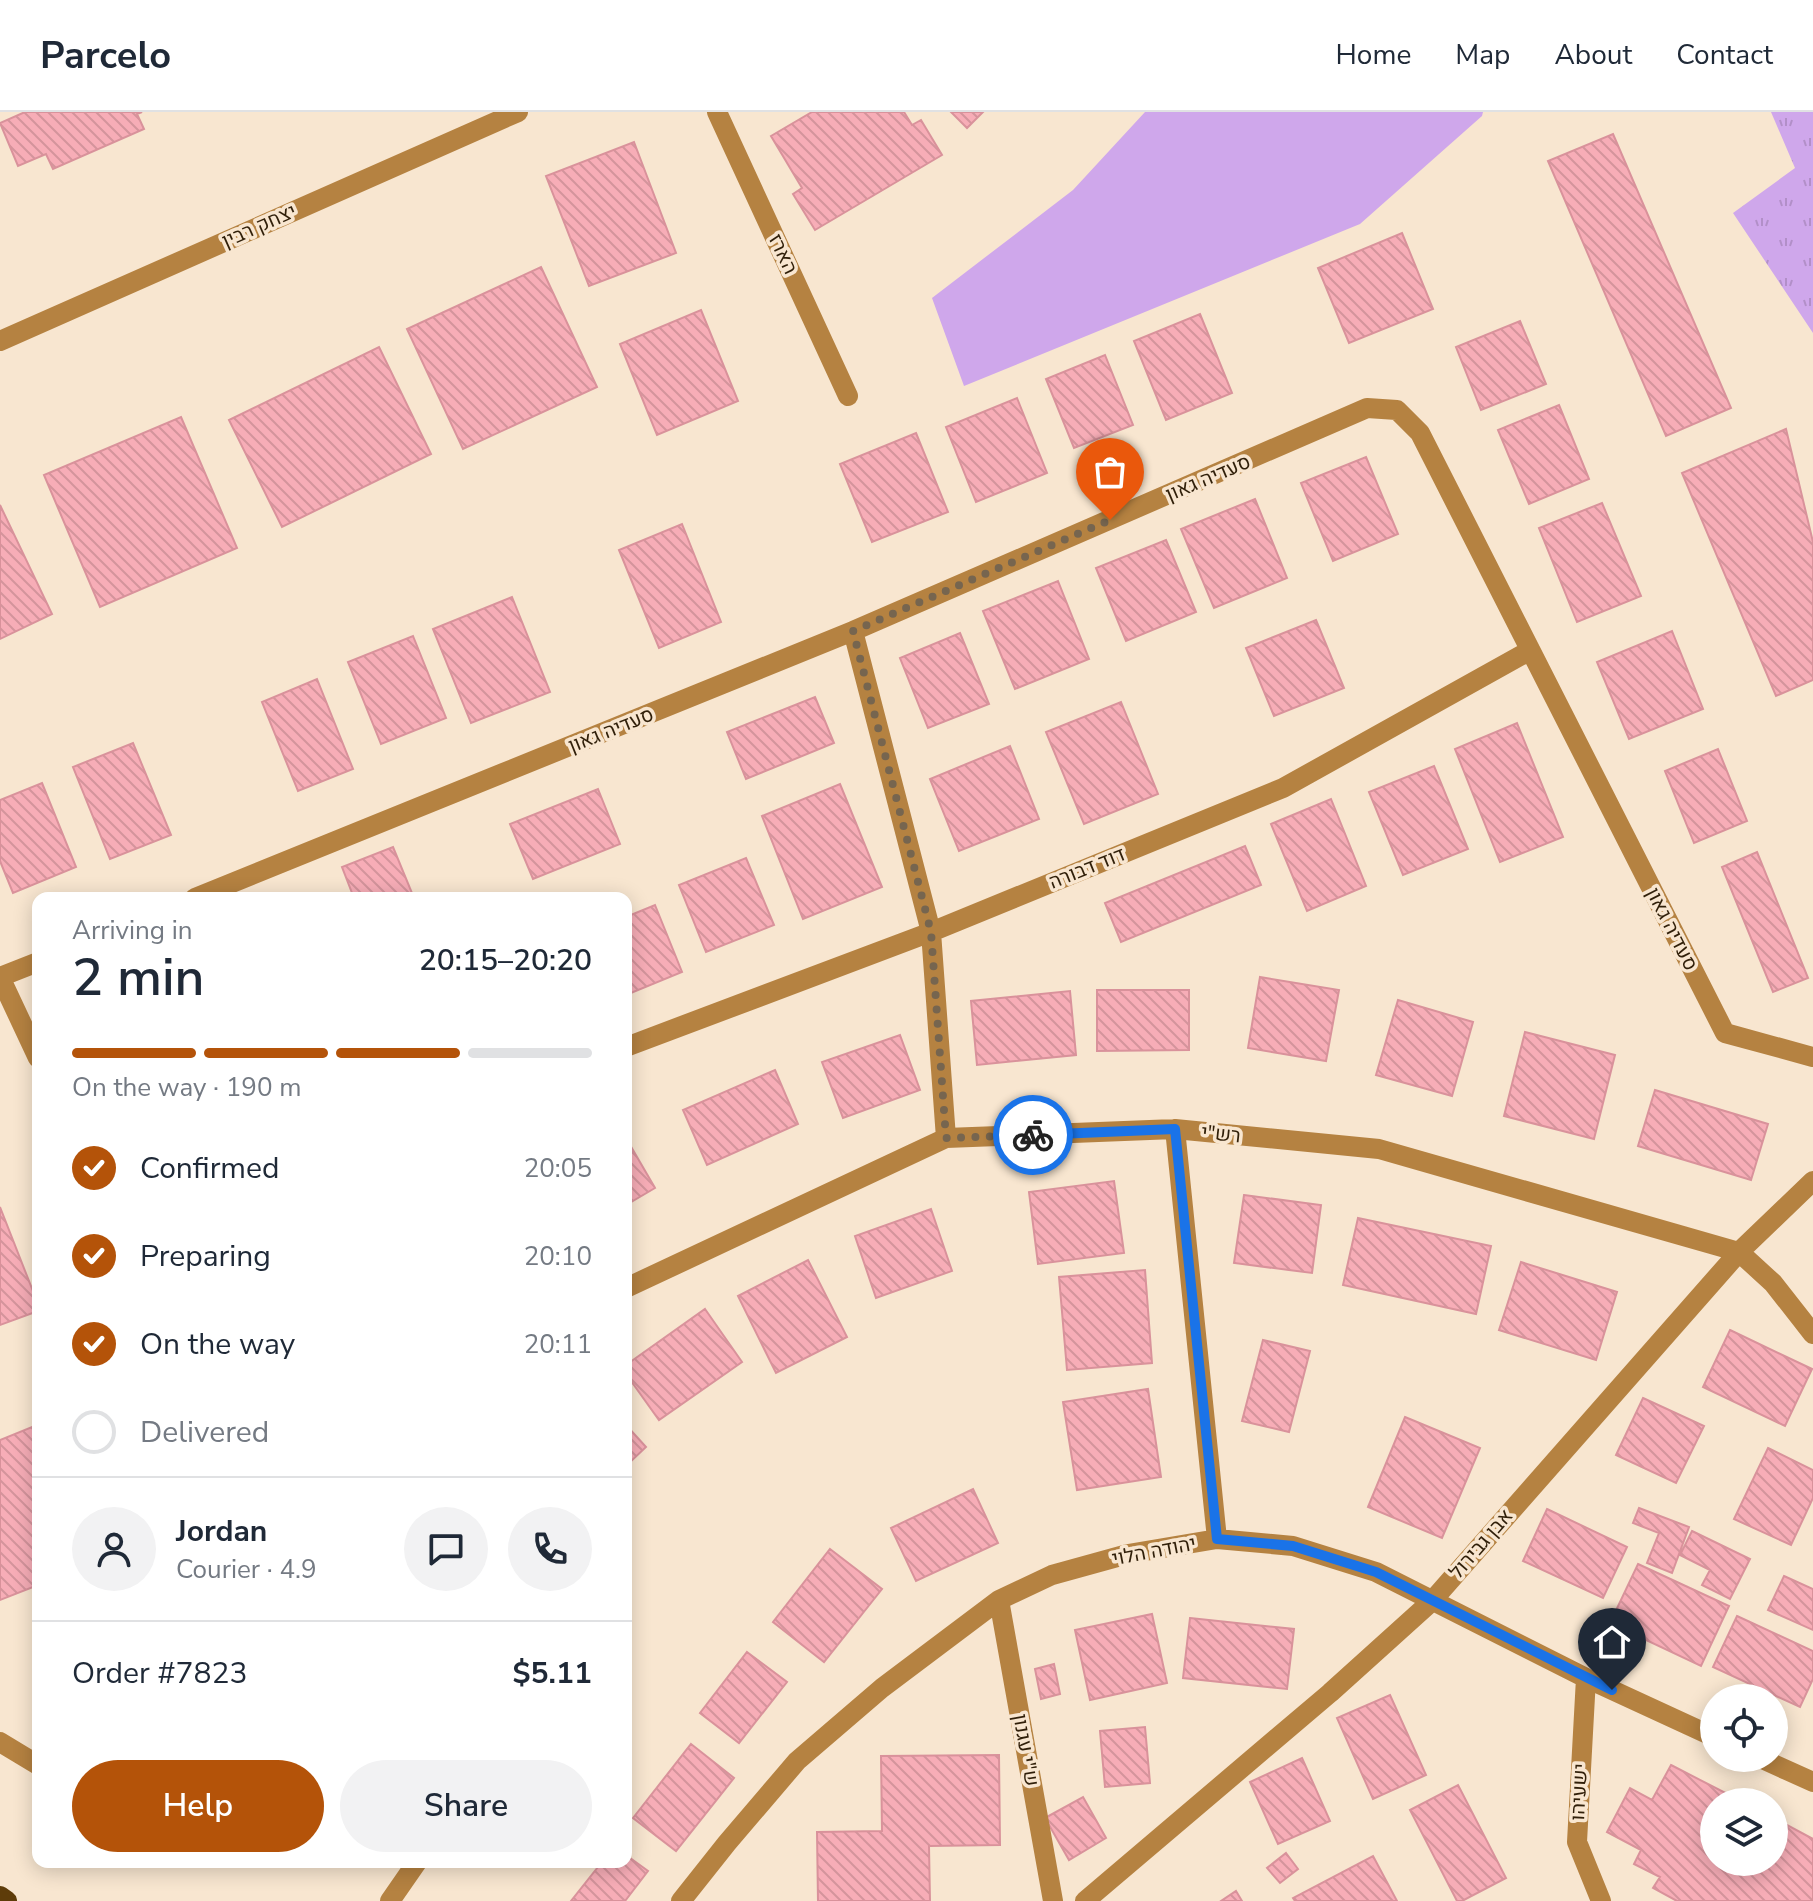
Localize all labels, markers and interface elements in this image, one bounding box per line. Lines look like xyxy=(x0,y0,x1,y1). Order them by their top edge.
text: Parcelo xyxy=(40,30,171,81)
text: Home xyxy=(1336,36,1411,74)
text: Map xyxy=(1455,36,1510,74)
text: About xyxy=(1554,36,1632,74)
text: Contact xyxy=(1676,36,1773,74)
street label: יצחק רבין xyxy=(218,198,300,254)
street label: הארז xyxy=(762,229,804,279)
pin xyxy=(1076,438,1144,520)
street label: סעדיה גאון xyxy=(1161,448,1255,508)
icon: bag xyxy=(1088,450,1132,494)
street label: סעדיה גאון xyxy=(564,701,658,759)
street label: דוד דבורה xyxy=(1045,840,1129,896)
street label: סעדיה גאון xyxy=(1640,883,1704,975)
text: Arriving in xyxy=(72,913,193,948)
text: 20:15–20:20 xyxy=(419,940,592,981)
text: 2 min xyxy=(72,942,205,1013)
text: On the way · 190 m xyxy=(72,1070,301,1105)
courier xyxy=(993,1095,1073,1175)
icon: bike xyxy=(1011,1113,1055,1157)
street label: רש"י xyxy=(1200,1119,1242,1149)
icon: check xyxy=(72,1146,116,1190)
text: Confirmed xyxy=(140,1148,280,1189)
text: 20:05 xyxy=(524,1151,592,1186)
icon: check xyxy=(72,1234,116,1278)
text: Preparing xyxy=(140,1236,271,1277)
text: 20:10 xyxy=(524,1239,592,1274)
icon: check xyxy=(72,1322,116,1366)
text: On the way xyxy=(140,1324,295,1365)
text: 20:11 xyxy=(524,1327,592,1362)
text: Delivered xyxy=(140,1412,269,1453)
street label: אבן גבירול xyxy=(1443,1503,1519,1585)
button: person xyxy=(72,1507,156,1591)
button: chat xyxy=(404,1507,488,1591)
button: phone xyxy=(508,1507,592,1591)
text: Jordan xyxy=(176,1511,267,1552)
street label: יהודה הלוי xyxy=(1110,1530,1198,1572)
text: Courier · 4.9 xyxy=(176,1552,317,1587)
pin xyxy=(1578,1608,1646,1690)
icon: home xyxy=(1590,1620,1634,1664)
text: Order #7823 xyxy=(72,1653,247,1694)
text: $5.11 xyxy=(513,1653,592,1694)
map controls xyxy=(1700,1684,1788,1876)
button: locate xyxy=(1700,1684,1788,1772)
street label: ש"י עגנון xyxy=(1006,1712,1046,1788)
button: Help xyxy=(72,1760,324,1852)
button: Share xyxy=(340,1760,592,1852)
street label: ישעיהו xyxy=(1564,1763,1594,1821)
button: layers xyxy=(1700,1788,1788,1876)

